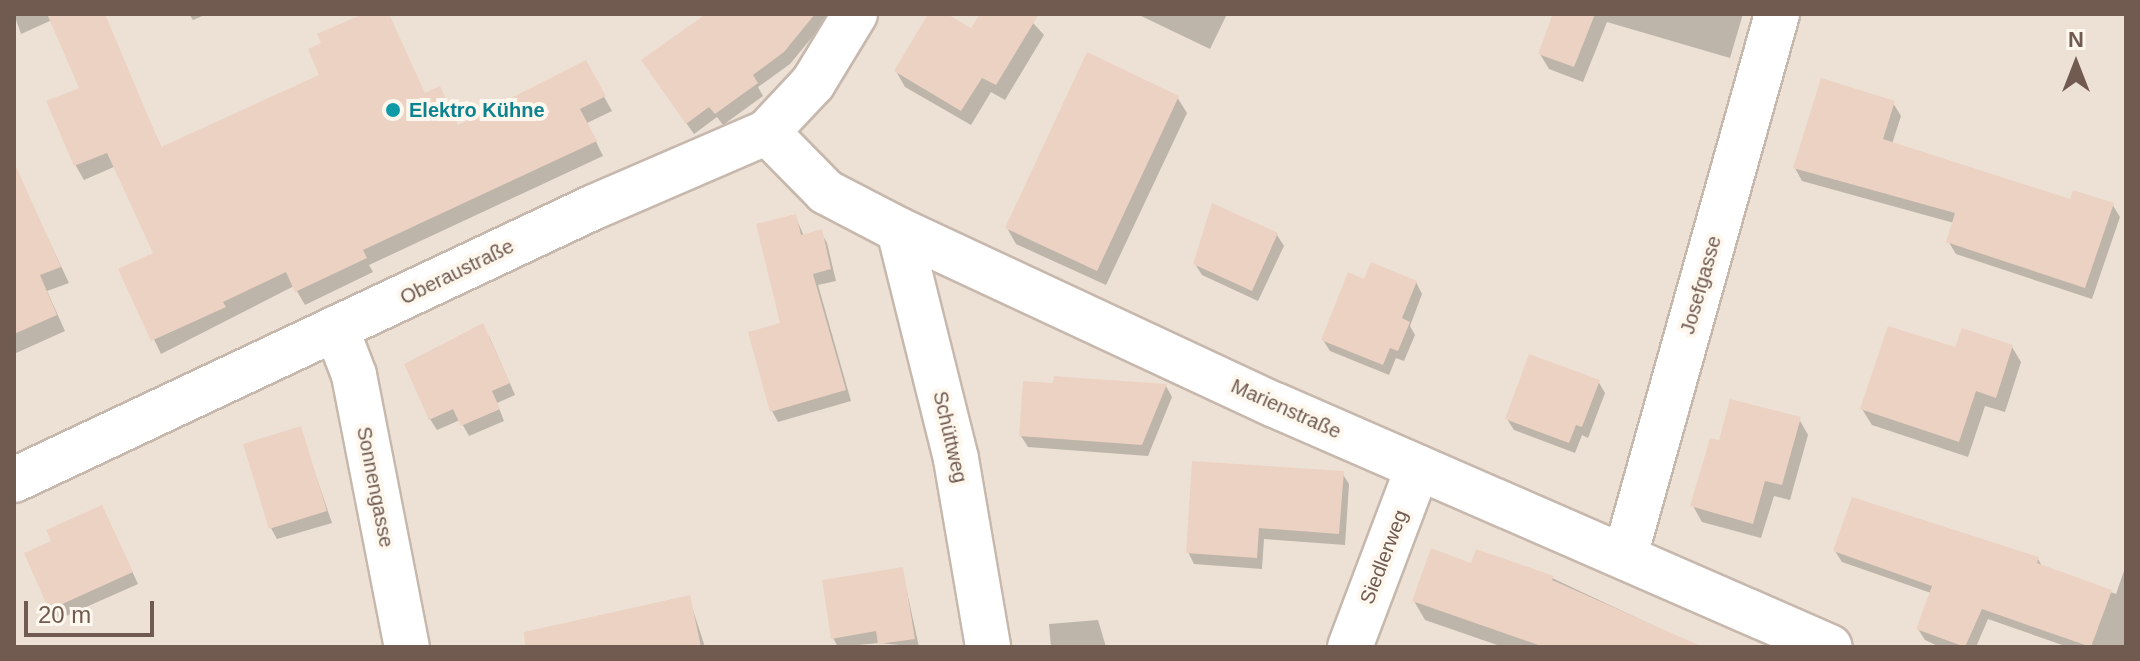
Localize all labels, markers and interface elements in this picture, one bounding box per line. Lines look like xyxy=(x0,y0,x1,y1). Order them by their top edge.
north arrow xyxy=(2036,24,2116,104)
text: N xyxy=(2068,27,2084,52)
place label: Elektro Kühne xyxy=(409,98,545,122)
marker: Elektro Kühne xyxy=(384,101,402,119)
street label: Josefgasse xyxy=(1676,233,1726,337)
street label: Oberaustraße xyxy=(396,234,518,310)
street label: Marienstraße xyxy=(1227,374,1345,444)
street label: Schüttweg xyxy=(928,389,972,485)
street label: Sonnengasse xyxy=(352,425,398,549)
street label: Siedlerweg xyxy=(1355,507,1413,607)
scale bar xyxy=(28,585,158,635)
text: 20 m xyxy=(38,601,91,628)

